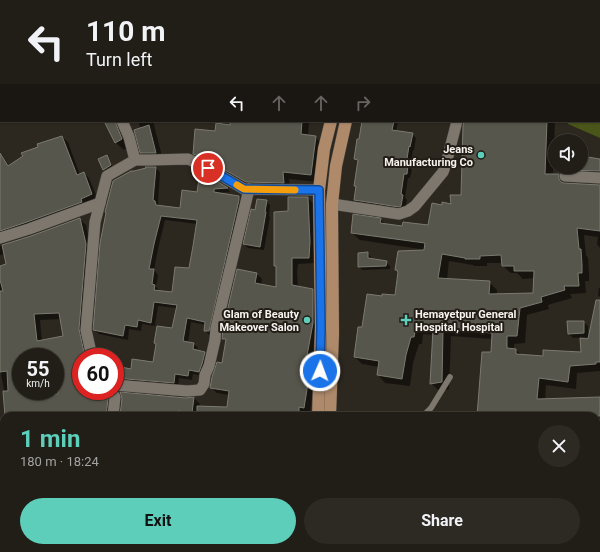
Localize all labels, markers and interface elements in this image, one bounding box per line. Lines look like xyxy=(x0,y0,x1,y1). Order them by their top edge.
text: 110 m xyxy=(86,15,165,48)
icon: left xyxy=(20,16,72,68)
text: Turn left xyxy=(86,49,152,70)
icon: left xyxy=(226,92,248,114)
icon: ahead xyxy=(268,92,290,114)
icon: ahead xyxy=(310,92,332,114)
icon: right xyxy=(352,92,374,114)
map controls xyxy=(548,134,588,174)
button: sound xyxy=(548,134,588,174)
place label: Jeans Manufacturing Co xyxy=(384,143,473,169)
marker: Jeans Manufacturing Co xyxy=(476,150,486,160)
pin xyxy=(191,151,225,185)
icon: arrive xyxy=(197,157,219,179)
place label: Glam of Beauty Makeover Salon xyxy=(219,308,299,334)
place label: Hemayetpur General Hospital, Hospital xyxy=(415,308,517,334)
marker: Hemayetpur General Hospital, Hospital xyxy=(400,314,412,326)
marker: Glam of Beauty Makeover Salon xyxy=(302,315,312,325)
speed limit sign: 60 xyxy=(72,348,124,400)
position arrow xyxy=(299,350,341,392)
text: 55 xyxy=(27,357,49,381)
text: km/h xyxy=(26,378,50,389)
text: 1 min xyxy=(20,425,80,453)
button: close xyxy=(538,425,580,467)
text: 180 m · 18:24 xyxy=(20,454,99,469)
button: Exit xyxy=(20,498,296,544)
button: Share xyxy=(304,498,580,544)

